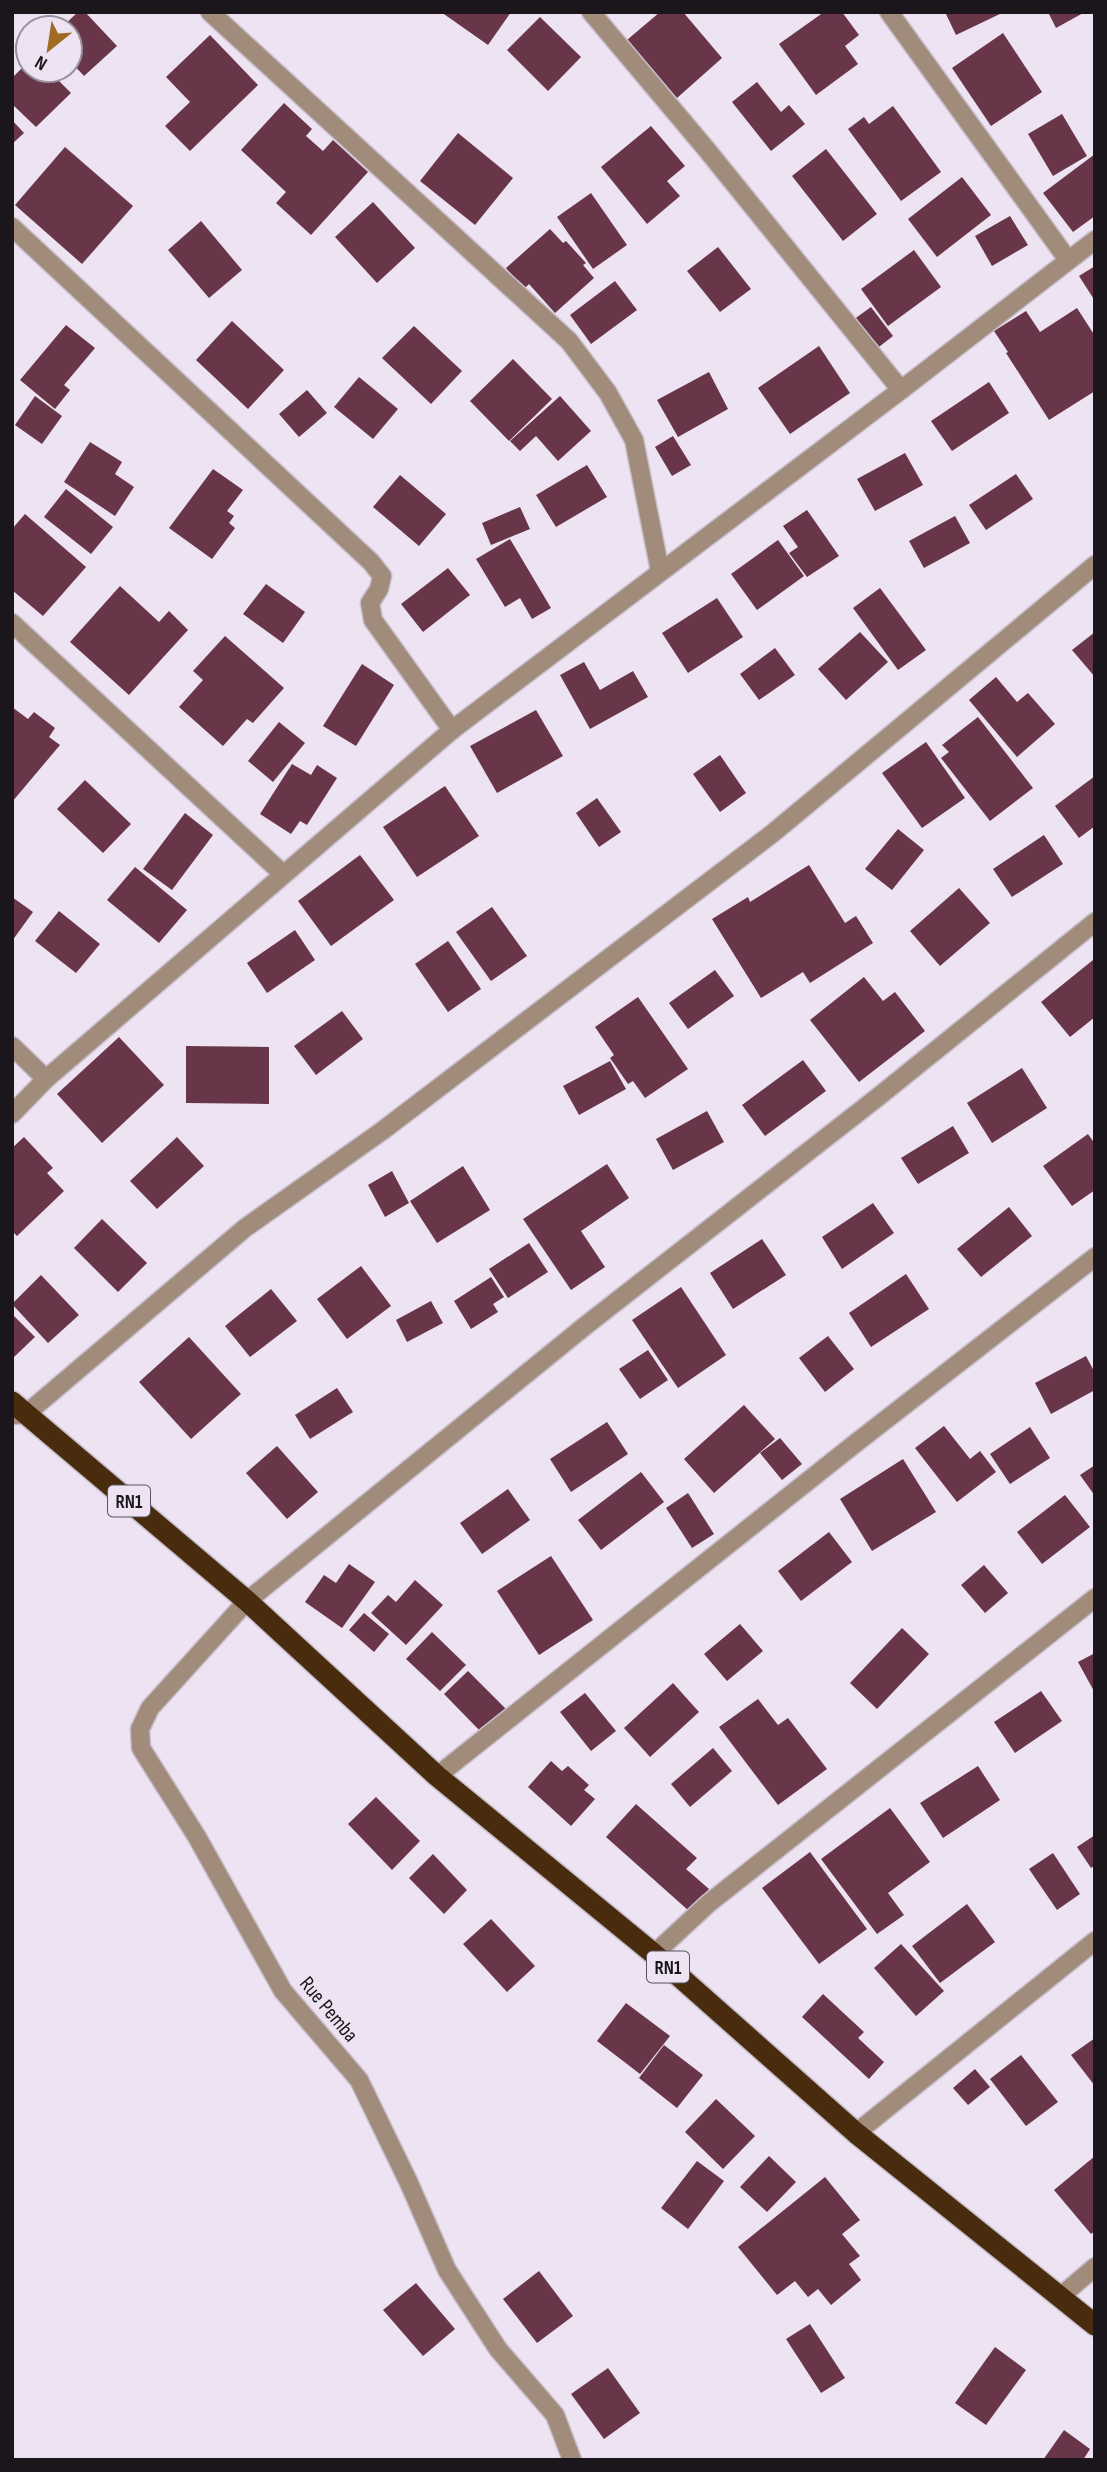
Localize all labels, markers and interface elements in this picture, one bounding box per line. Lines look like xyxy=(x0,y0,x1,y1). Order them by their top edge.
north arrow xyxy=(14,14,84,84)
text: N xyxy=(31,50,51,75)
road number: RN1 xyxy=(108,1485,150,1516)
road number: RN1 xyxy=(647,1952,689,1982)
street label: Rue Pemba xyxy=(294,1971,363,2047)

